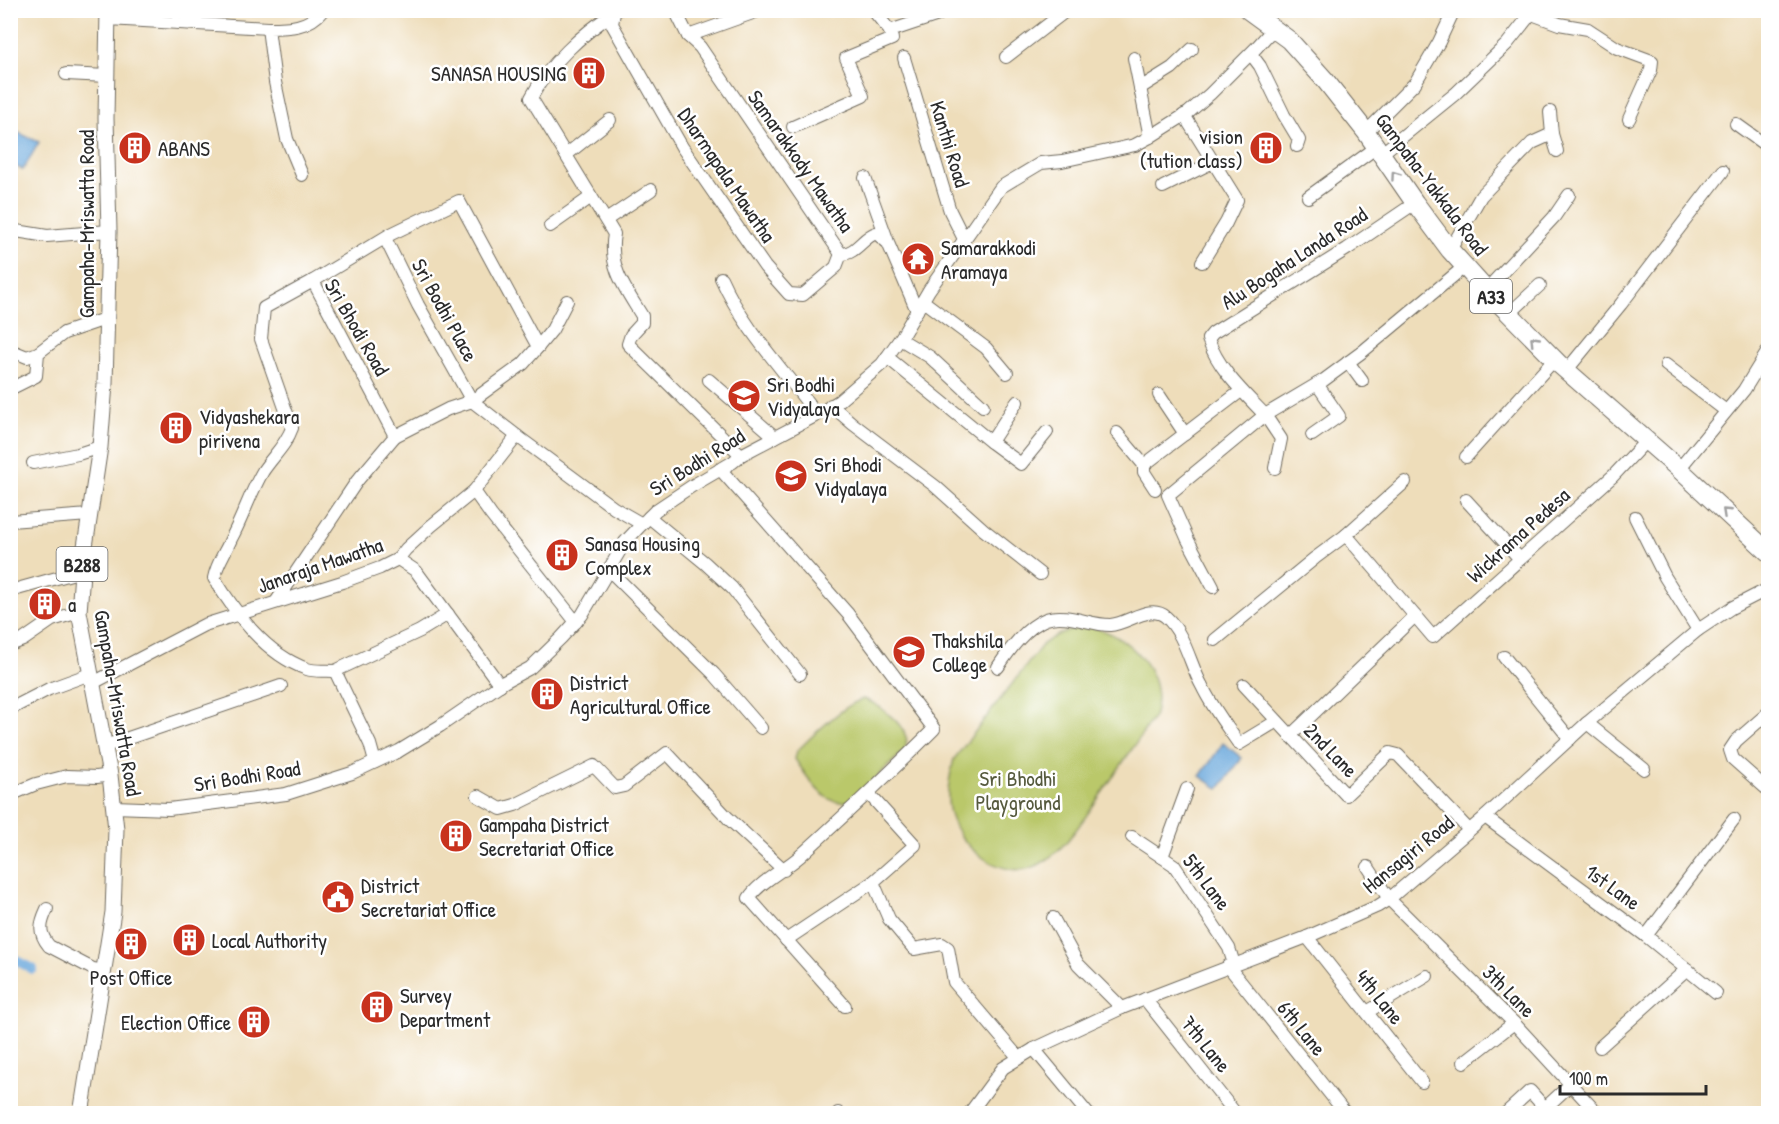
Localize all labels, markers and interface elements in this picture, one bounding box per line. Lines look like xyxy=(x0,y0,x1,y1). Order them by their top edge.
building icon: SANASA HOUSING xyxy=(571,55,607,91)
place label: SANASA HOUSING xyxy=(431,59,566,88)
street label: Samarakkody Mawatha xyxy=(741,84,861,238)
street label: Kanthi Road xyxy=(923,97,977,191)
street label: Dharmapala Mawatha xyxy=(671,102,783,248)
street label: Gampaha-Yakkala Road xyxy=(1369,107,1495,261)
place label: vision (tution class) xyxy=(1140,122,1243,175)
street label: Gampaha-Mriswatta Road xyxy=(72,130,101,318)
building icon: ABANS xyxy=(117,130,153,166)
building icon: vision (tution class) xyxy=(1248,130,1284,166)
place label: ABANS xyxy=(158,134,210,163)
one-way arrow xyxy=(1391,170,1402,181)
street label: Alu Bogaha Landa Road xyxy=(1215,200,1373,316)
place label: Samarakkodi Aramaya xyxy=(941,233,1037,286)
temple icon: Samarakkodi Aramaya xyxy=(900,241,936,277)
street label: Sri Bodhi Place xyxy=(405,253,485,367)
street label: Sri Bhodi Road xyxy=(318,273,396,381)
road number: A33 xyxy=(1470,279,1512,313)
one-way arrow xyxy=(1531,336,1542,347)
place label: Sri Bodhi Vidyalaya xyxy=(767,370,840,423)
school or university icon: Sri Bodhi Vidyalaya xyxy=(726,378,762,414)
place label: Vidyashekara pirivena xyxy=(199,402,299,455)
building icon: Vidyashekara pirivena xyxy=(158,410,194,446)
street label: Sri Bodhi Road xyxy=(644,421,750,503)
place label: Sri Bhodi Vidyalaya xyxy=(814,450,887,503)
school or university icon: Sri Bhodi Vidyalaya xyxy=(773,458,809,494)
street label: Wickrama Pedesa xyxy=(1460,481,1576,589)
one-way arrow xyxy=(1722,509,1733,520)
place label: Sanasa Housing Complex xyxy=(585,529,700,582)
street label: Janaraja Mawatha xyxy=(253,530,387,600)
building icon: Sanasa Housing Complex xyxy=(544,537,580,573)
road number: B288 xyxy=(56,547,107,581)
building icon: a xyxy=(27,586,63,622)
place label: a xyxy=(68,590,76,619)
street label: Gampaha-Mriswatta Road xyxy=(87,608,149,798)
place label: Thakshila College xyxy=(932,626,1003,679)
school or university icon: Thakshila College xyxy=(891,634,927,670)
place label: District Agricultural Office xyxy=(570,668,711,721)
building icon: District Agricultural Office xyxy=(529,676,565,712)
street label: 2nd Lane xyxy=(1298,716,1364,784)
street label: Sri Bodhi Road xyxy=(192,753,302,799)
park label: Sri Bhodhi Playground xyxy=(976,764,1060,817)
street label: Hansagiri Road xyxy=(1356,808,1460,900)
place label: Gampaha District Secretariat Office xyxy=(479,810,614,863)
building icon: Gampaha District Secretariat Office xyxy=(438,818,474,854)
street label: 5th Lane xyxy=(1176,848,1238,916)
street label: 1st Lane xyxy=(1580,857,1646,917)
place label: District Secretariat Office xyxy=(361,871,496,924)
public building icon: District Secretariat Office xyxy=(320,879,356,915)
building icon: Local Authority xyxy=(171,922,207,958)
building icon: Post Office xyxy=(113,926,149,962)
place label: Local Authority xyxy=(212,926,327,955)
street label: 3th Lane xyxy=(1476,958,1542,1024)
place label: Post Office xyxy=(90,963,172,992)
street label: 4th Lane xyxy=(1349,964,1411,1030)
place label: Survey Department xyxy=(400,981,491,1034)
building icon: Survey Department xyxy=(359,989,395,1025)
street label: 6th Lane xyxy=(1271,994,1333,1062)
building icon: Election Office xyxy=(236,1004,272,1040)
place label: Election Office xyxy=(121,1008,231,1037)
street label: 7th Lane xyxy=(1174,1010,1238,1078)
scale bar xyxy=(1560,1058,1706,1096)
text: 100 m xyxy=(1569,1066,1608,1091)

